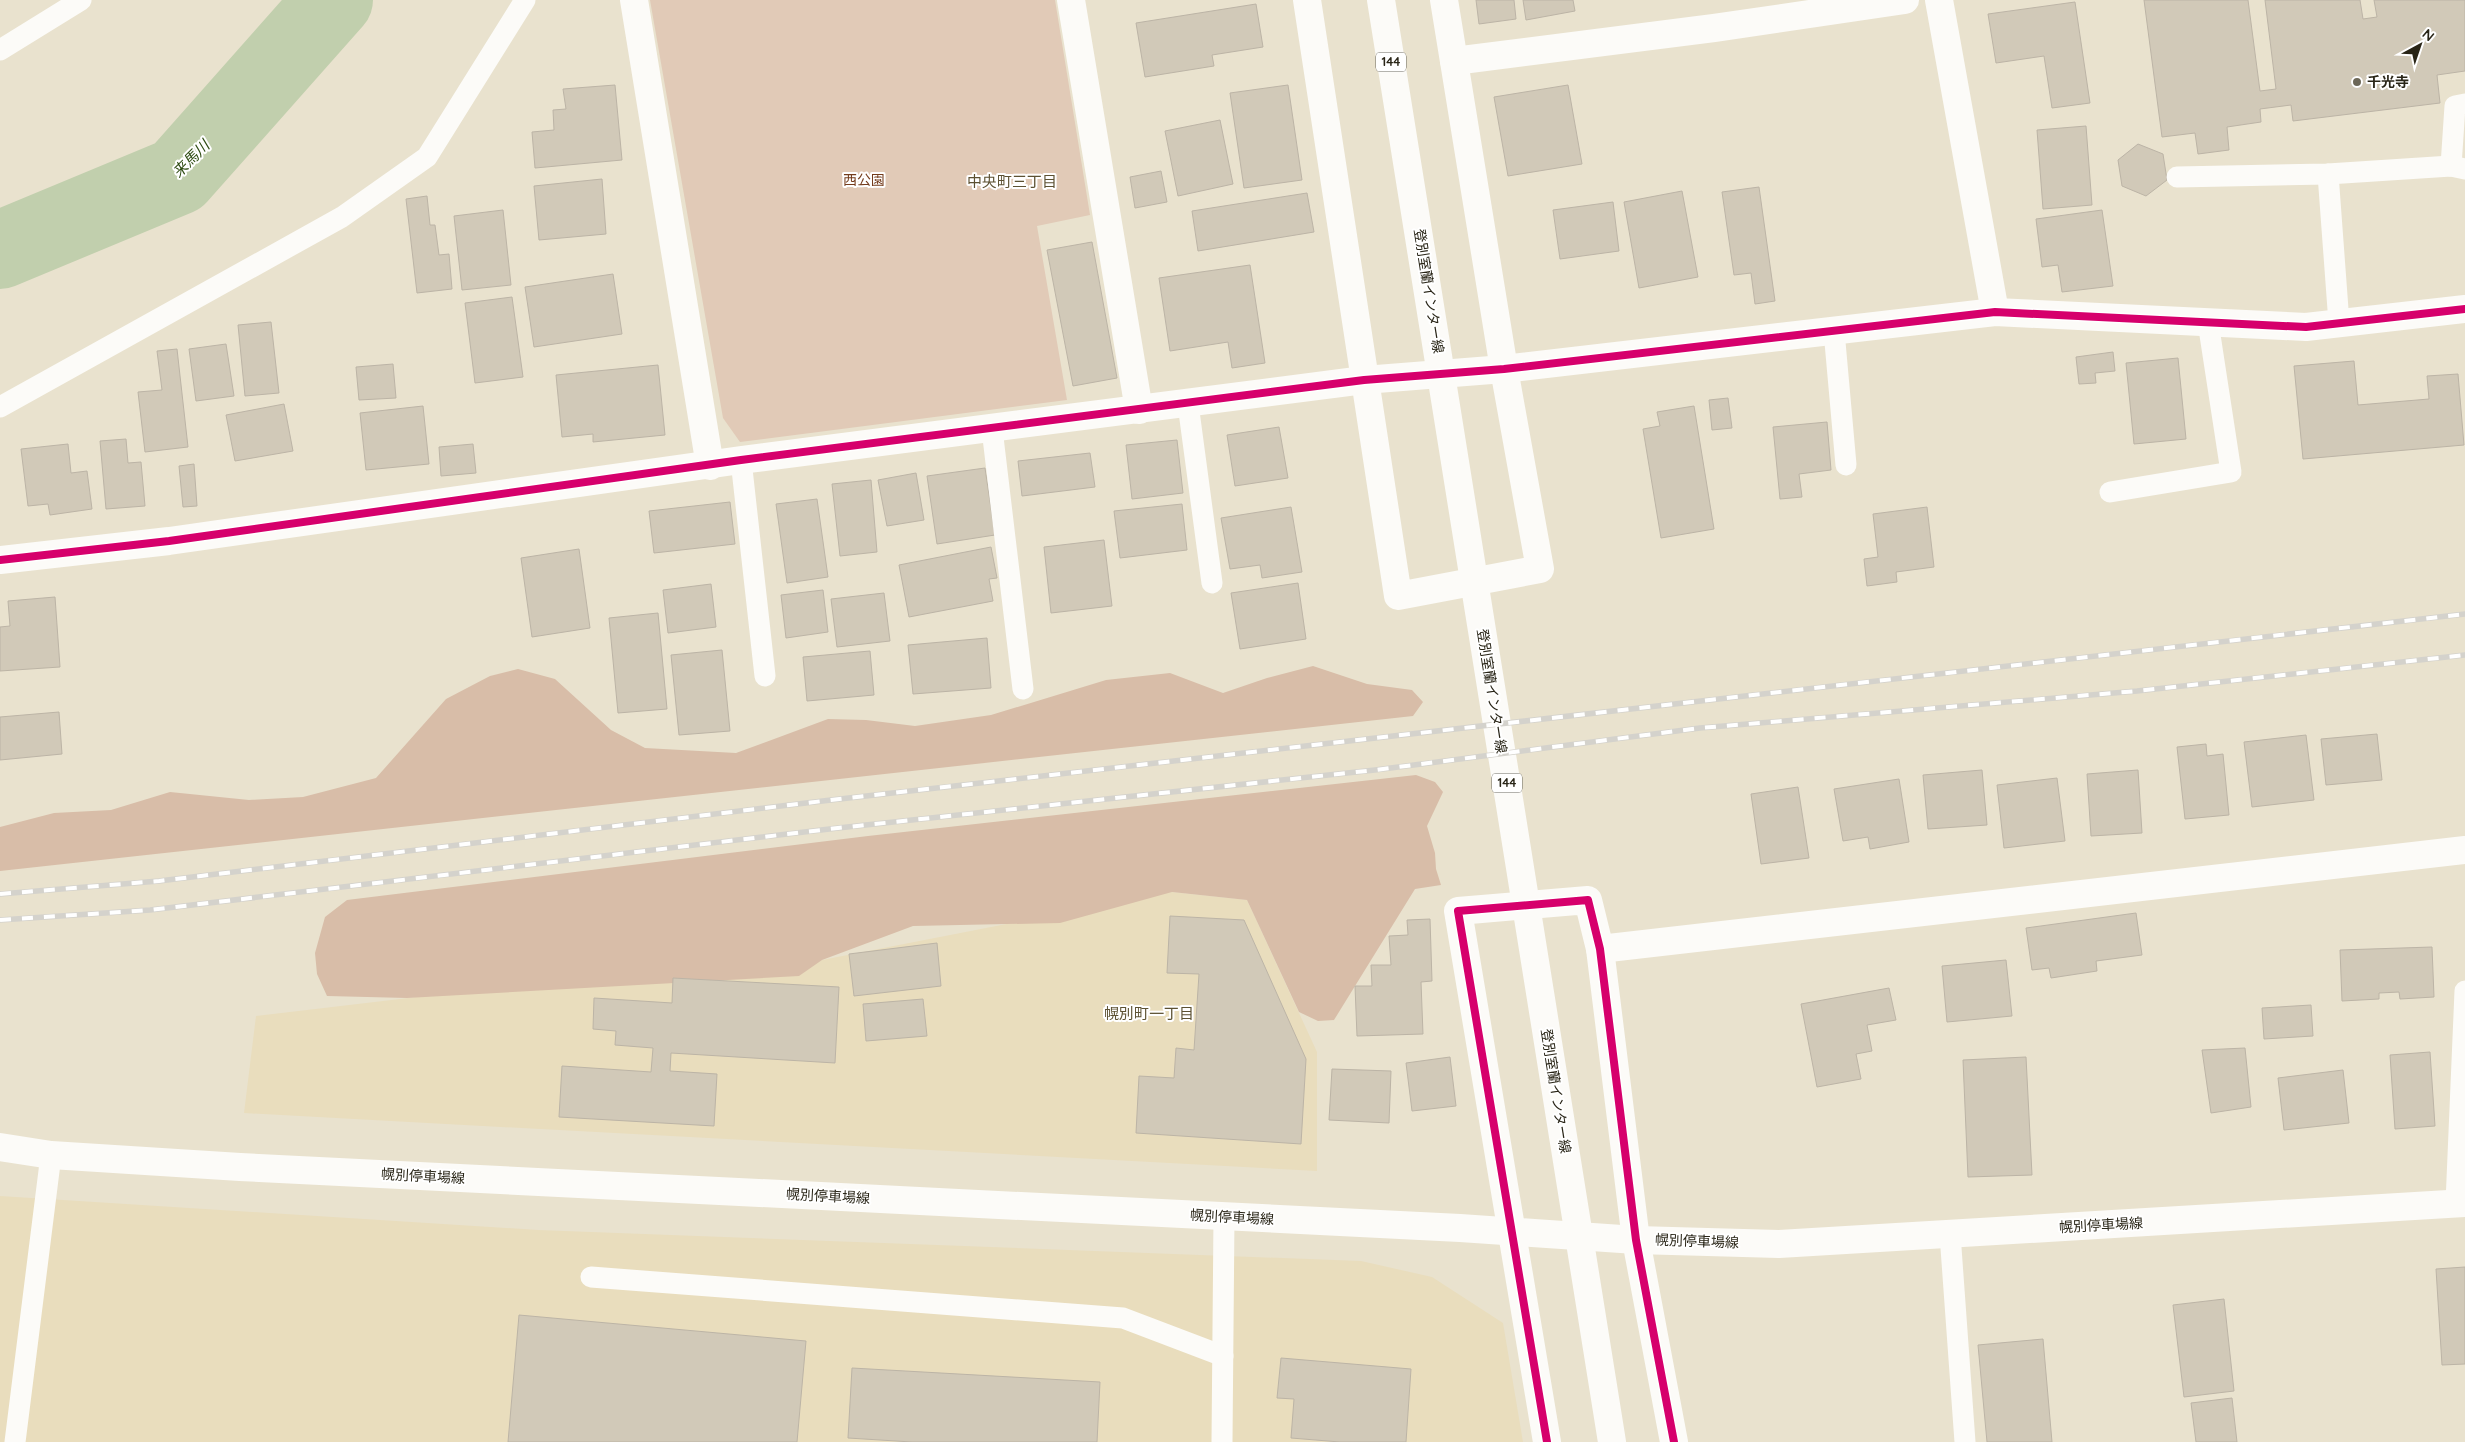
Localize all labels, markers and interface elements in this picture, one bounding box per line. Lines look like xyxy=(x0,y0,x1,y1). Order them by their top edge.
north arrow xyxy=(2395,20,2445,70)
text: N xyxy=(2419,25,2438,45)
road number: 144 xyxy=(1376,52,1406,72)
place label: 千光寺 xyxy=(2367,73,2409,91)
marker: 千光寺 xyxy=(2351,76,2363,88)
water label: 来馬川 xyxy=(168,135,215,181)
park label: 西公園 xyxy=(843,171,885,189)
district label: 中央町三丁目 xyxy=(967,172,1057,191)
street label: 登別室蘭インター線 xyxy=(1410,227,1448,355)
street label: 登別室蘭インター線 xyxy=(1473,627,1511,755)
road number: 144 xyxy=(1492,774,1522,792)
district label: 幌別町一丁目 xyxy=(1104,1004,1194,1023)
street label: 登別室蘭インター線 xyxy=(1537,1027,1575,1155)
street label: 幌別停車場線 xyxy=(381,1165,465,1187)
street label: 幌別停車場線 xyxy=(786,1185,870,1207)
street label: 幌別停車場線 xyxy=(1190,1206,1274,1228)
street label: 幌別停車場線 xyxy=(2059,1214,2143,1236)
street label: 幌別停車場線 xyxy=(1655,1231,1739,1251)

